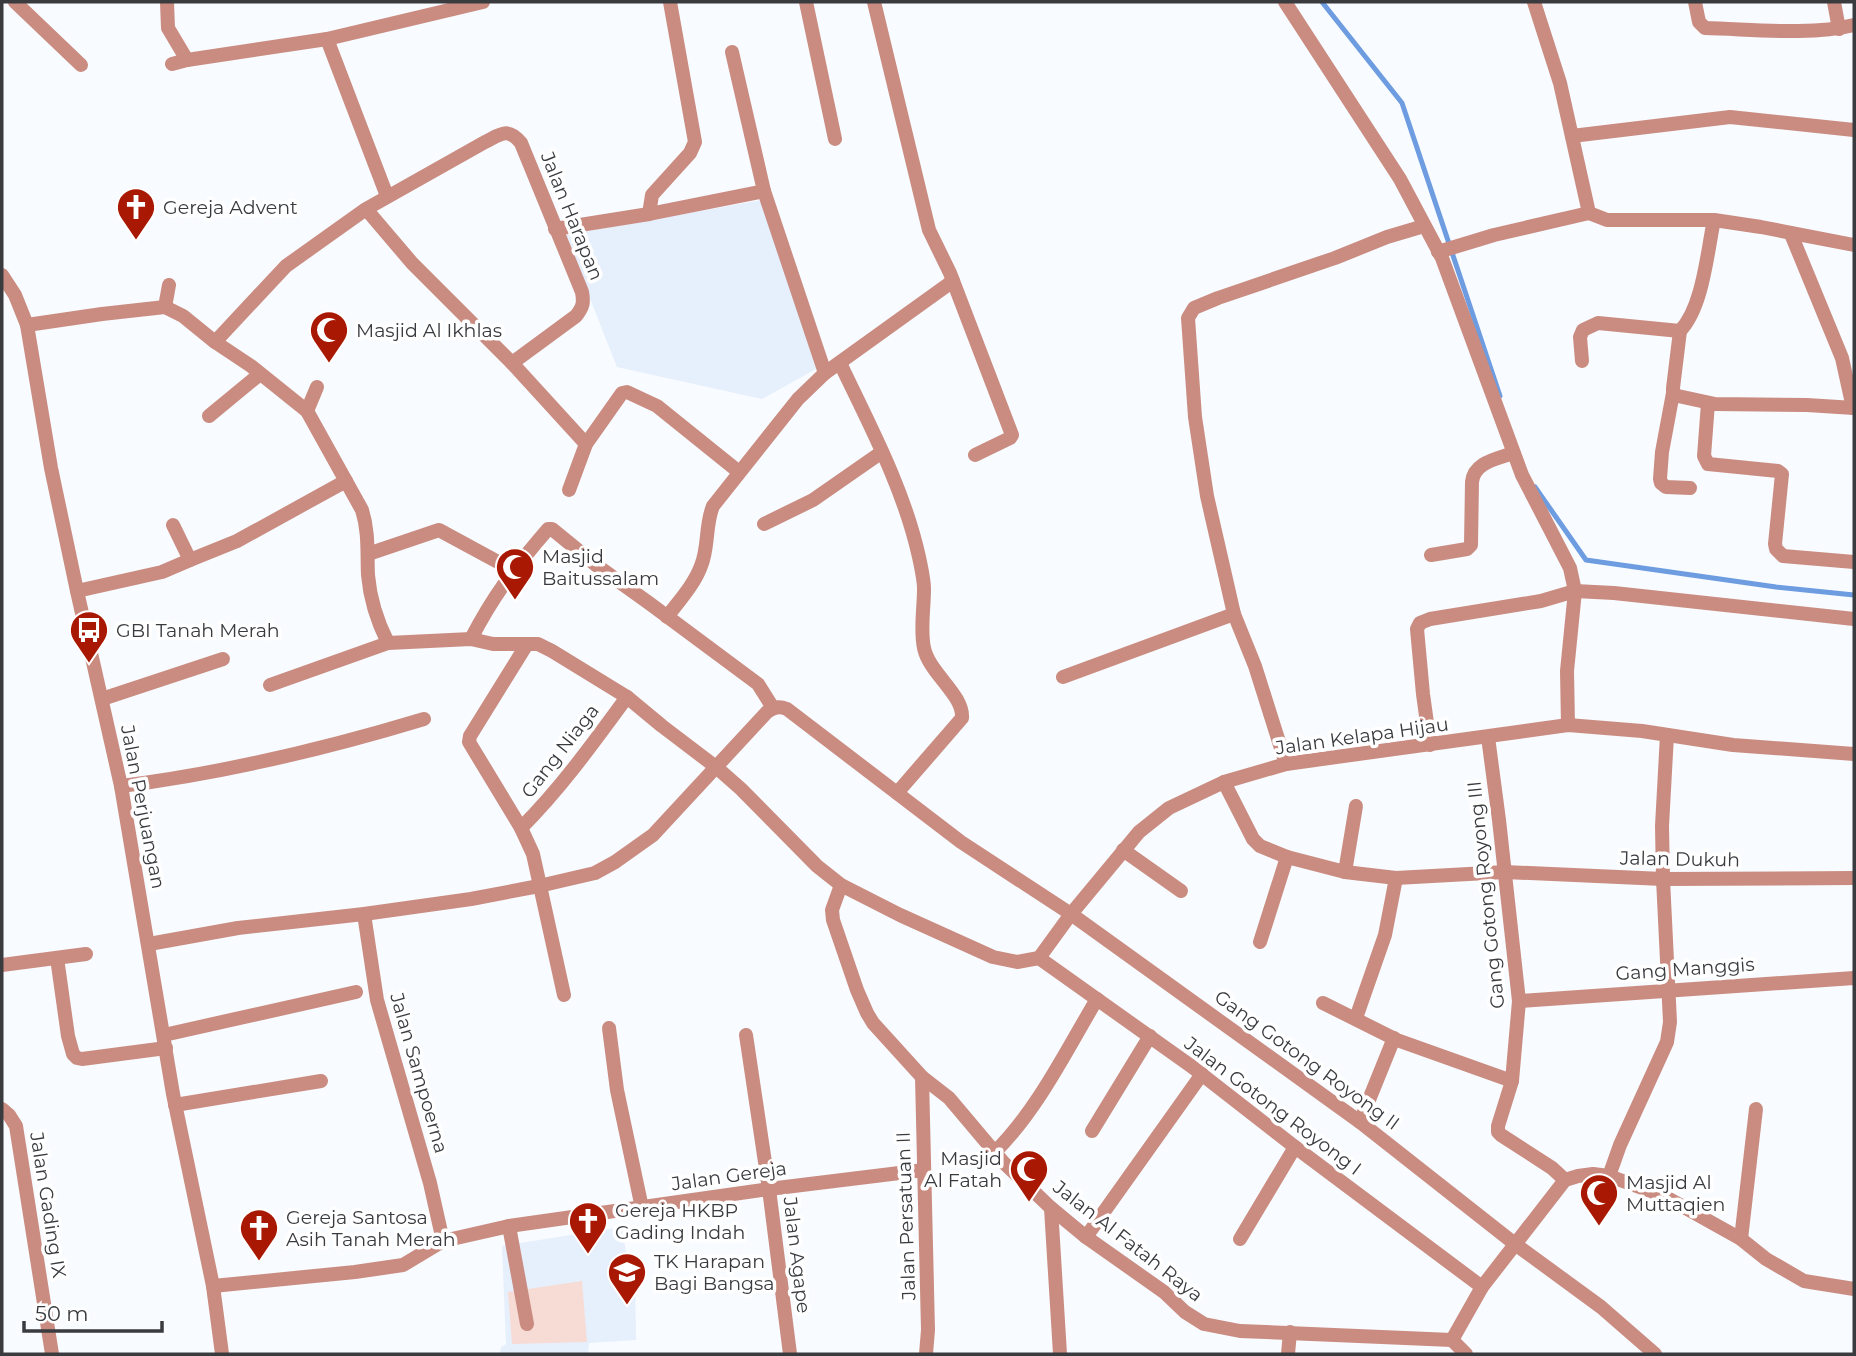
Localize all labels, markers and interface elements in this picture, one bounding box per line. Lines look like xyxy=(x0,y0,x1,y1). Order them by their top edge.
street label: Jalan Harapan xyxy=(535,147,608,284)
church icon: Gereja Advent xyxy=(115,186,157,241)
place label: Gereja Advent xyxy=(163,196,298,219)
mosque icon: Masjid Al Ikhlas xyxy=(308,309,350,364)
place label: Masjid Al Ikhlas xyxy=(356,319,502,342)
place label: Masjid Baitussalam xyxy=(542,545,659,590)
mosque icon: Masjid Baitussalam xyxy=(494,546,536,601)
bus stop icon: GBI Tanah Merah xyxy=(68,609,110,664)
place label: GBI Tanah Merah xyxy=(116,619,280,642)
street label: Gang Niaga xyxy=(516,700,604,802)
street label: Jalan Kelapa Hijau xyxy=(1273,712,1450,760)
street label: Jalan Perjuangan xyxy=(116,722,170,891)
street label: Gang Gotong Royong III xyxy=(1463,780,1509,1010)
street label: Jalan Dukuh xyxy=(1619,846,1740,872)
street label: Gang Manggis xyxy=(1615,953,1755,985)
street label: Gang Gotong Royong II xyxy=(1210,985,1404,1135)
street label: Jalan Sampoerna xyxy=(385,989,453,1156)
street label: Jalan Gotong Royong I xyxy=(1179,1031,1366,1180)
street label: Jalan Gading IX xyxy=(25,1129,71,1280)
street label: Jalan Persatuan II xyxy=(892,1131,920,1302)
place label: Masjid Al Fatah xyxy=(924,1147,1002,1192)
mosque icon: Masjid Al Fatah xyxy=(1008,1148,1050,1203)
street label: Jalan Gereja xyxy=(669,1157,788,1196)
place label: Masjid Al Muttaqien xyxy=(1626,1171,1725,1216)
mosque icon: Masjid Al Muttaqien xyxy=(1578,1172,1620,1227)
street label: Jalan Al Fatah Raya xyxy=(1048,1175,1207,1307)
street label: Jalan Agape xyxy=(778,1195,816,1314)
place label: Gereja HKBP Gading Indah xyxy=(615,1199,745,1244)
church icon: Gereja HKBP Gading Indah xyxy=(567,1200,609,1255)
place label: Gereja Santosa Asih Tanah Merah xyxy=(286,1206,456,1251)
church icon: Gereja Santosa Asih Tanah Merah xyxy=(238,1207,280,1262)
place label: TK Harapan Bagi Bangsa xyxy=(654,1250,775,1295)
school or university icon: TK Harapan Bagi Bangsa xyxy=(606,1251,648,1306)
scale bar xyxy=(24,1290,163,1334)
text: 50 m xyxy=(35,1301,89,1326)

